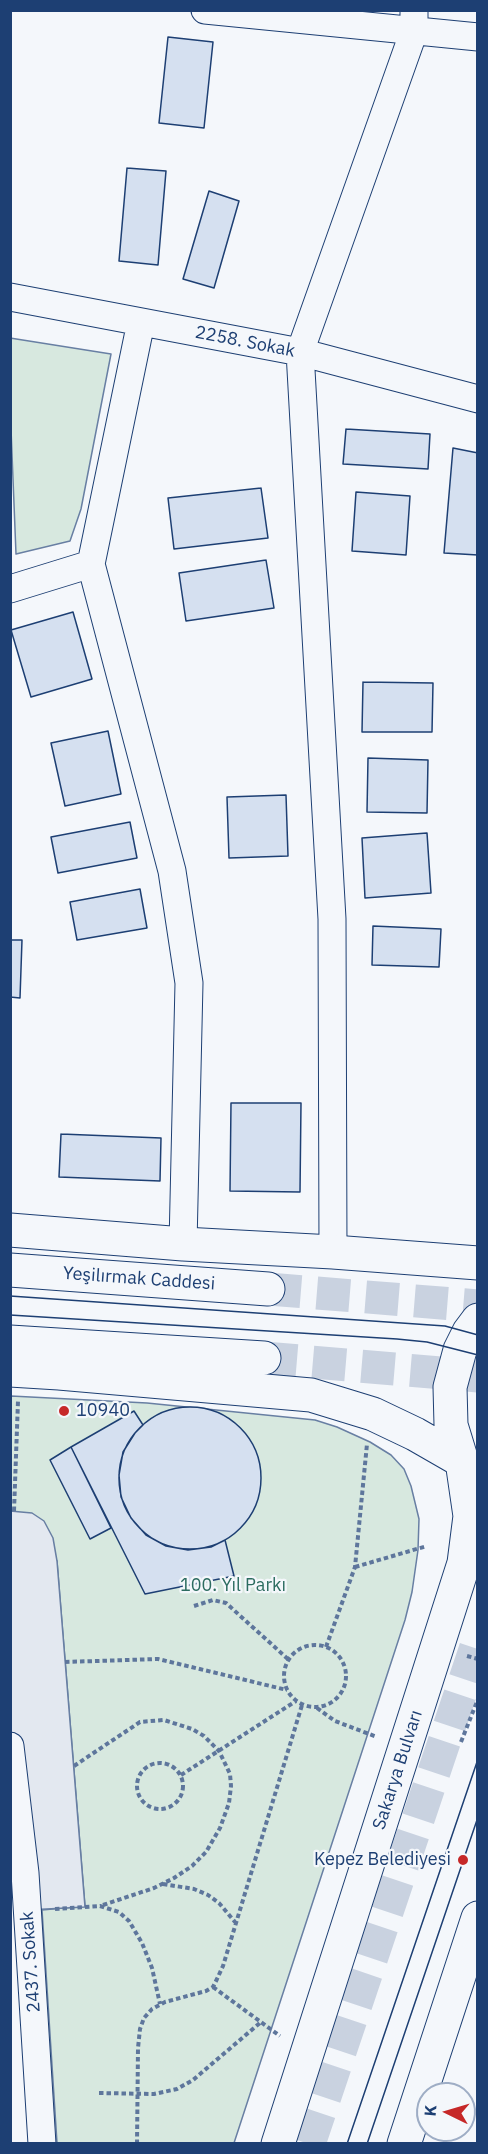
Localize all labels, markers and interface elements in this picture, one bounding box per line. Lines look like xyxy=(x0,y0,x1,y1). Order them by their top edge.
street label: 2258. Sokak xyxy=(193,322,297,362)
street label: Yeşilırmak Caddesi xyxy=(62,1263,216,1295)
place label: 10940 xyxy=(76,1400,130,1422)
marker: 10940 xyxy=(57,1404,71,1418)
park label: 100. Yıl Parkı xyxy=(180,1575,286,1597)
street label: Sakarya Bulvarı xyxy=(368,1707,428,1833)
place label: Kepez Belediyesi xyxy=(314,1849,451,1871)
marker: Kepez Belediyesi xyxy=(456,1853,470,1867)
street label: 2437. Sokak xyxy=(17,1911,45,2013)
north arrow xyxy=(416,2082,476,2142)
text: K xyxy=(420,2104,441,2117)

